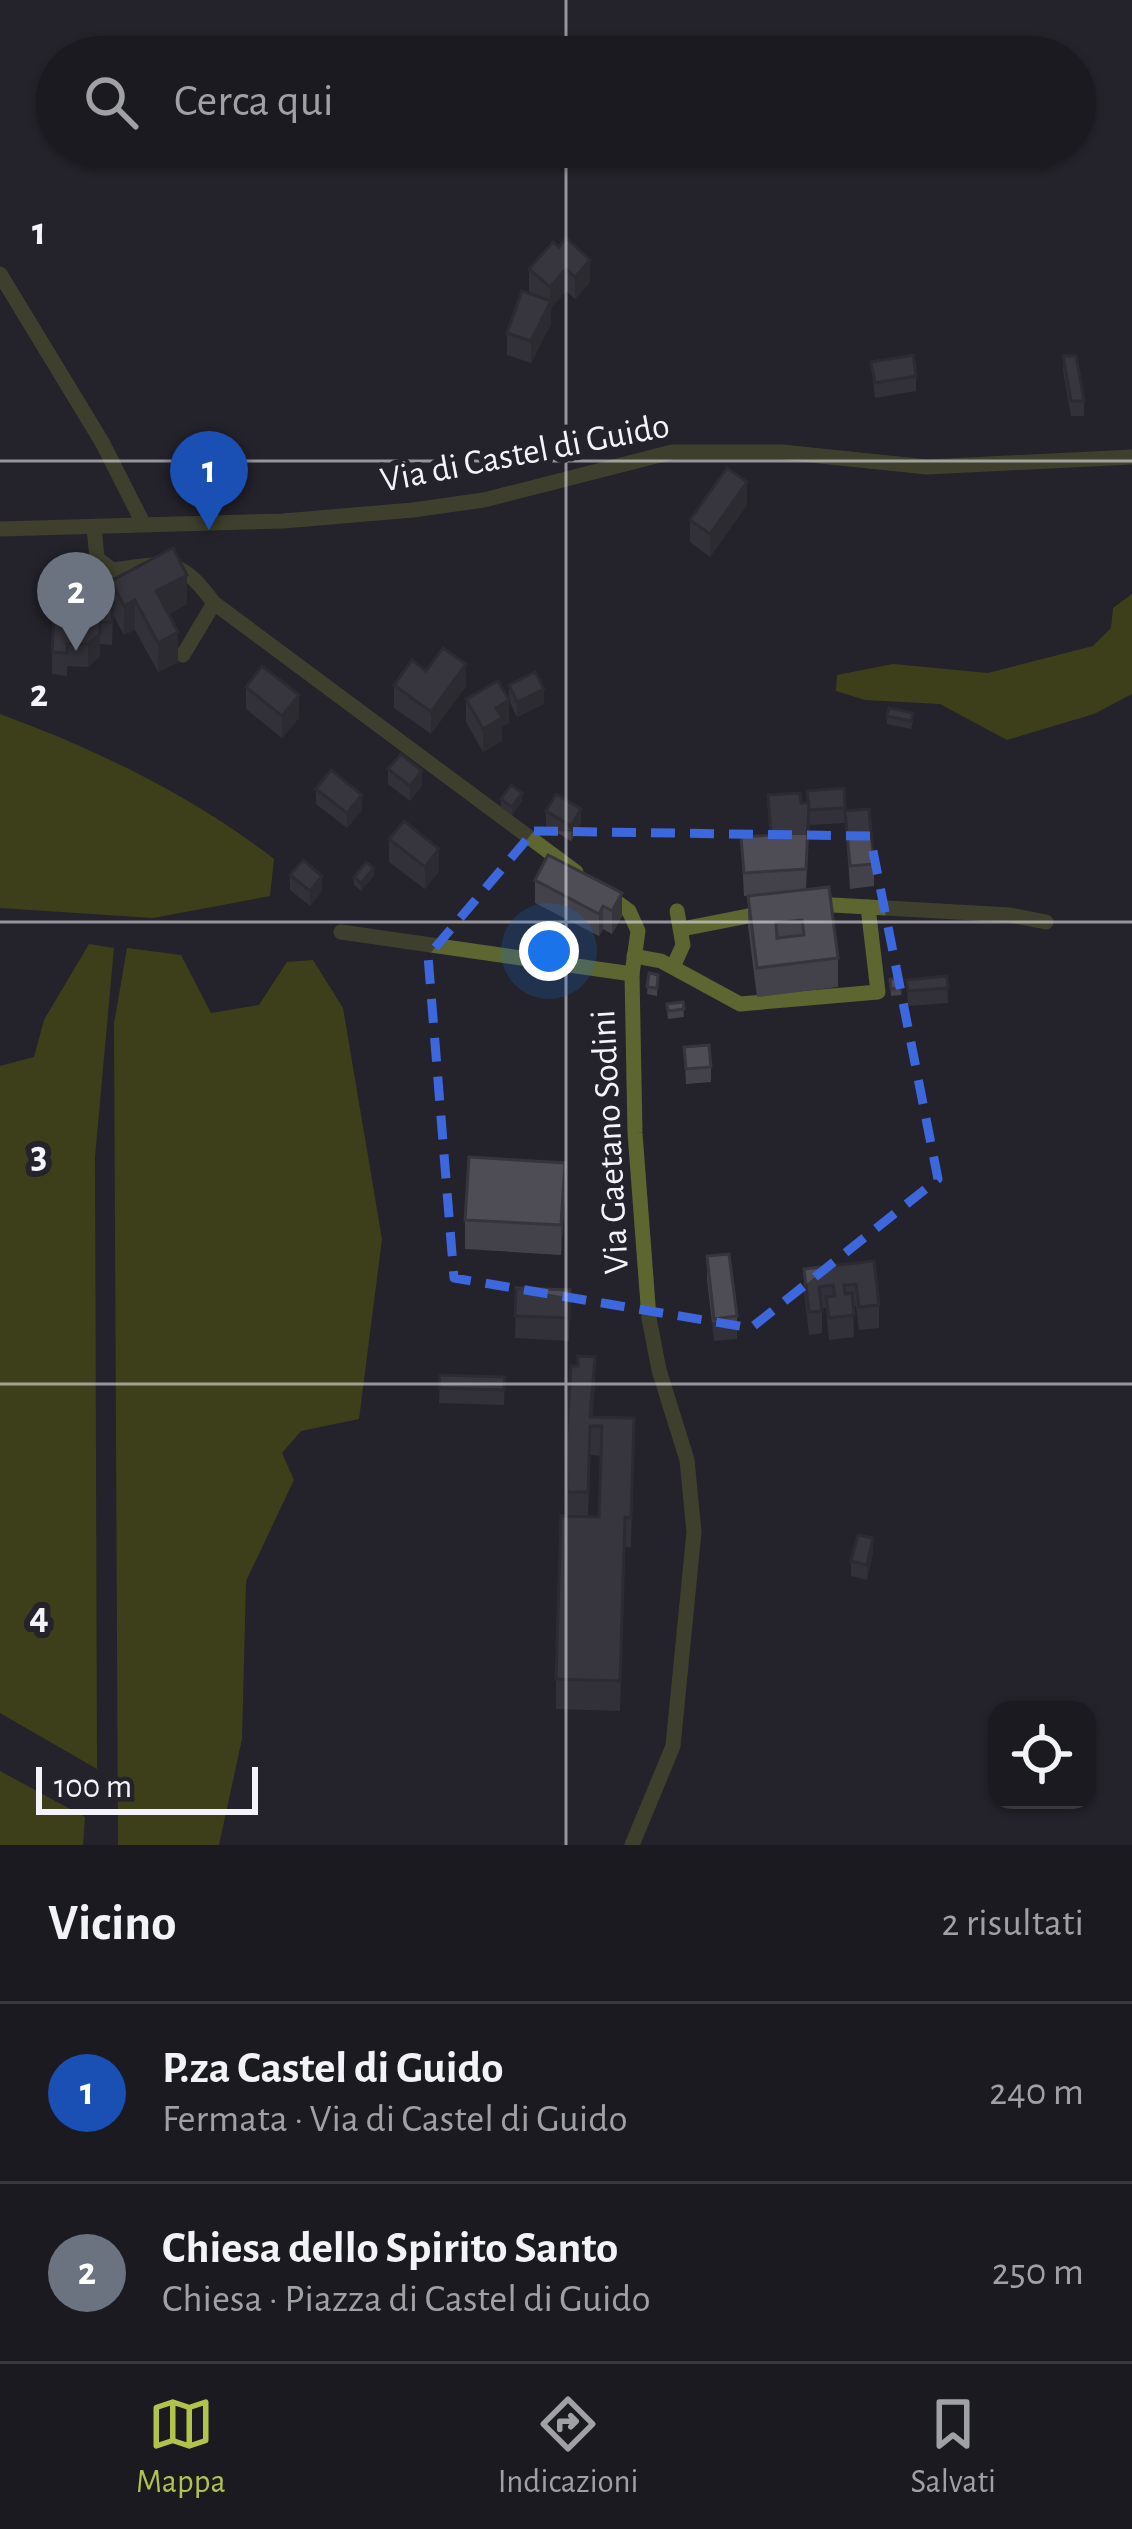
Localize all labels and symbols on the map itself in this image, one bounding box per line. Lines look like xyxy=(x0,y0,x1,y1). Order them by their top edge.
text: 1 xyxy=(32,213,46,252)
street label: Via di Castel di Guido xyxy=(377,407,673,499)
pin: 1 xyxy=(170,431,248,530)
pin: 2 xyxy=(37,552,115,651)
text: 2 xyxy=(30,675,48,714)
your location xyxy=(519,921,579,981)
street label: Via Gaetano Sodini xyxy=(585,1009,635,1275)
text: 3 xyxy=(31,1136,47,1175)
text: 4 xyxy=(29,1597,49,1636)
scale bar xyxy=(36,1761,258,1814)

